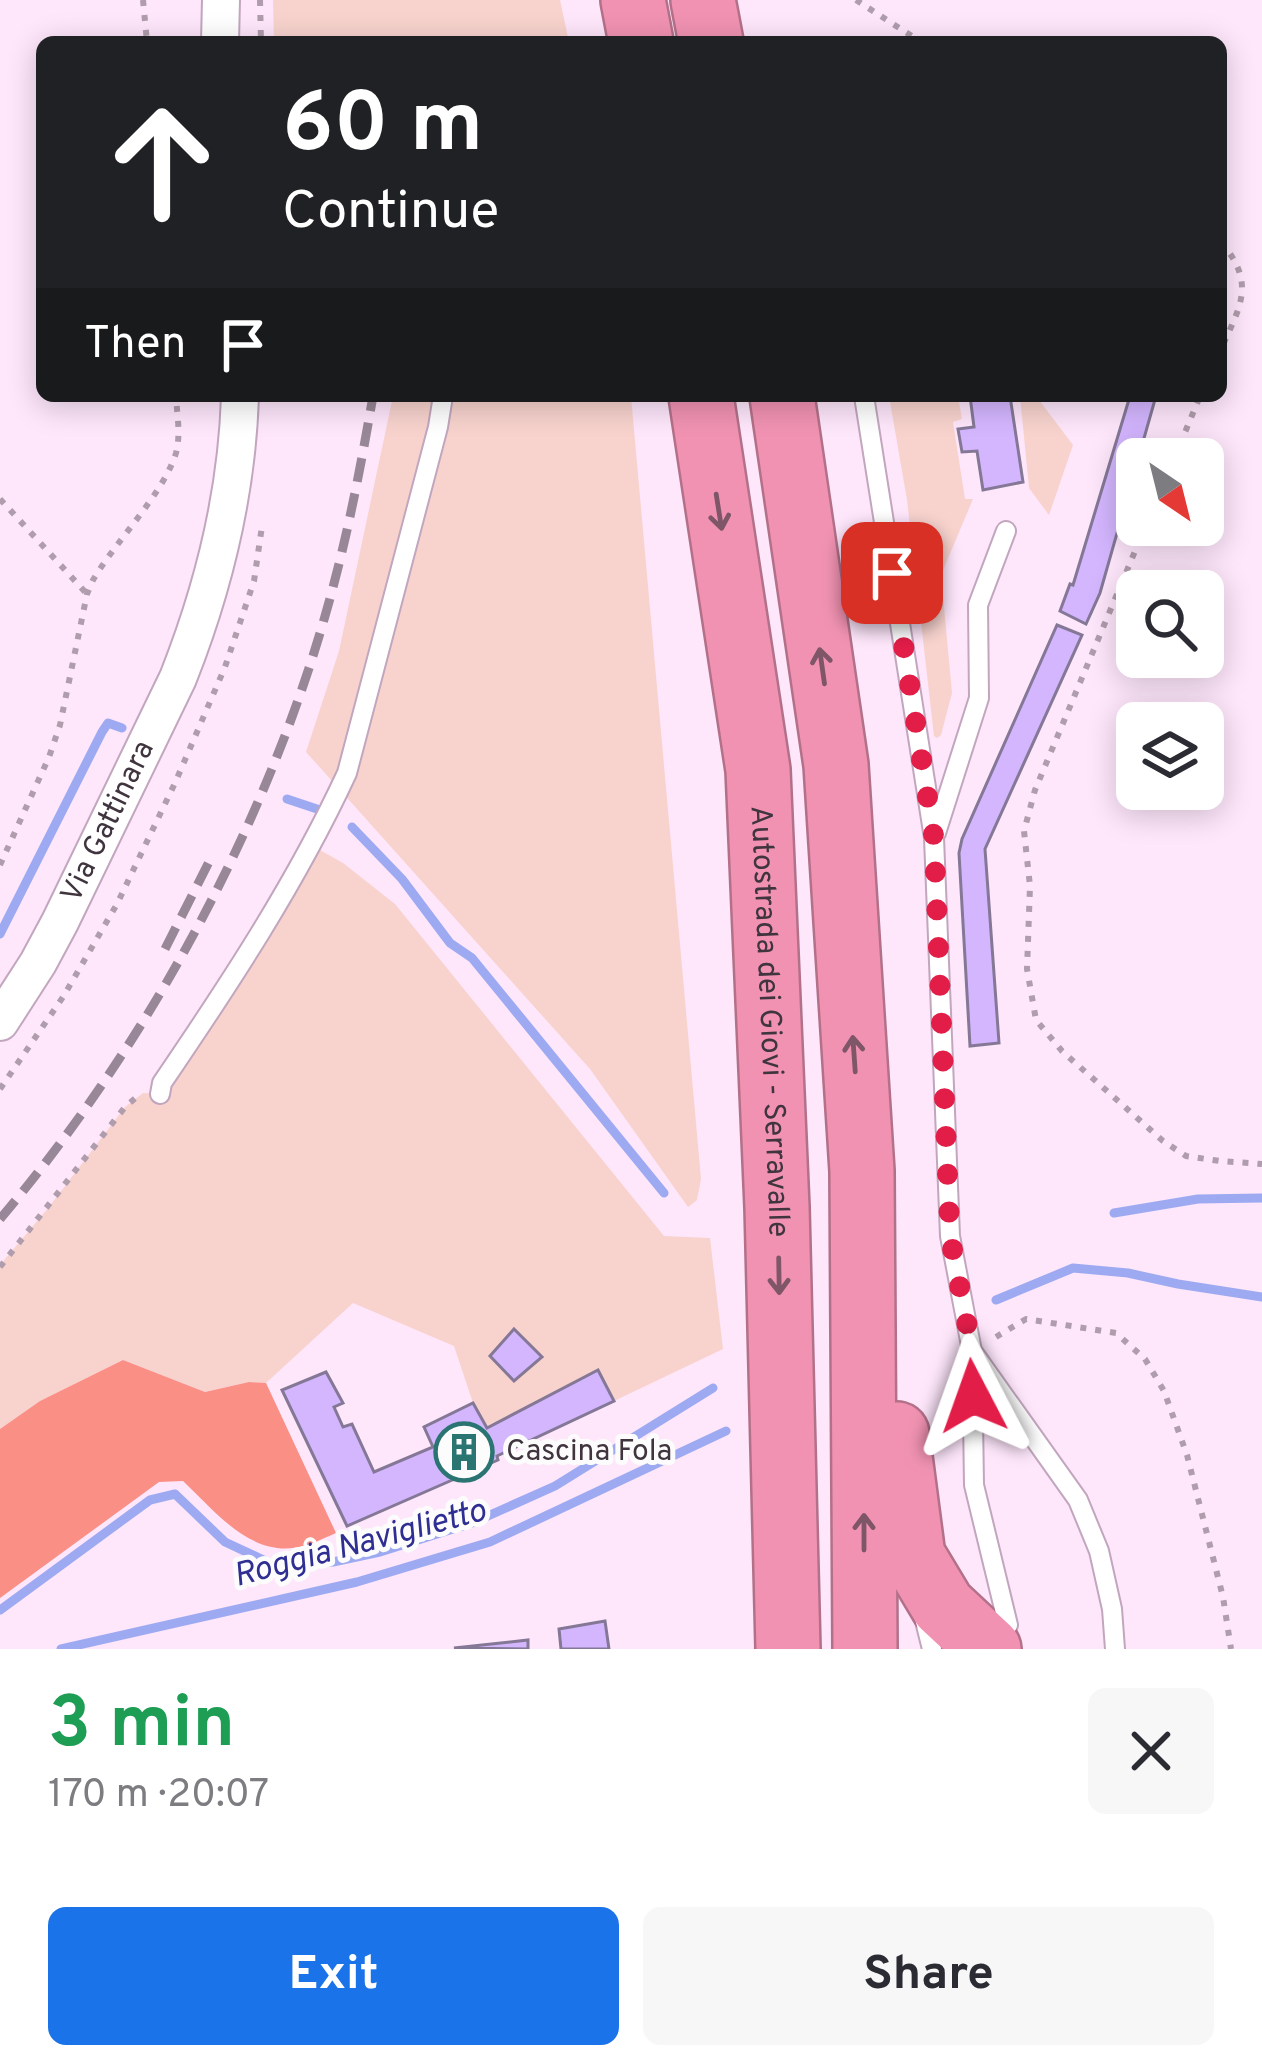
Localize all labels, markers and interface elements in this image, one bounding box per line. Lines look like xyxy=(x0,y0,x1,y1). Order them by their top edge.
text: 60 m xyxy=(282,75,483,181)
icon: ahead xyxy=(84,84,240,240)
text: Continue xyxy=(282,179,499,248)
icon: arrive xyxy=(210,312,276,378)
text: Then xyxy=(84,317,186,374)
north arrow xyxy=(1116,438,1224,546)
map controls xyxy=(1116,438,1224,810)
one-way arrow xyxy=(708,491,731,530)
pin xyxy=(841,522,943,624)
icon: arrive xyxy=(859,540,925,606)
button: search xyxy=(1116,570,1224,678)
one-way arrow xyxy=(810,647,833,686)
button: layers xyxy=(1116,702,1224,810)
street label: Via Gattinara xyxy=(54,735,163,909)
street label: Autostrada dei Giovi - Serravalle xyxy=(741,805,796,1238)
one-way arrow xyxy=(843,1035,866,1074)
one-way arrow xyxy=(768,1256,791,1295)
position arrow xyxy=(910,1333,1036,1459)
building icon: Cascina Fola xyxy=(433,1421,495,1483)
place label: Cascina Fola xyxy=(506,1434,672,1471)
water label: Roggia Naviglietto xyxy=(229,1491,491,1599)
one-way arrow xyxy=(853,1513,875,1552)
text: 3 min xyxy=(48,1681,235,1773)
button: close xyxy=(1088,1688,1214,1814)
text: 170 m · 20:07 xyxy=(48,1772,269,1821)
button: Exit xyxy=(48,1907,619,2045)
button: Share xyxy=(643,1907,1214,2045)

